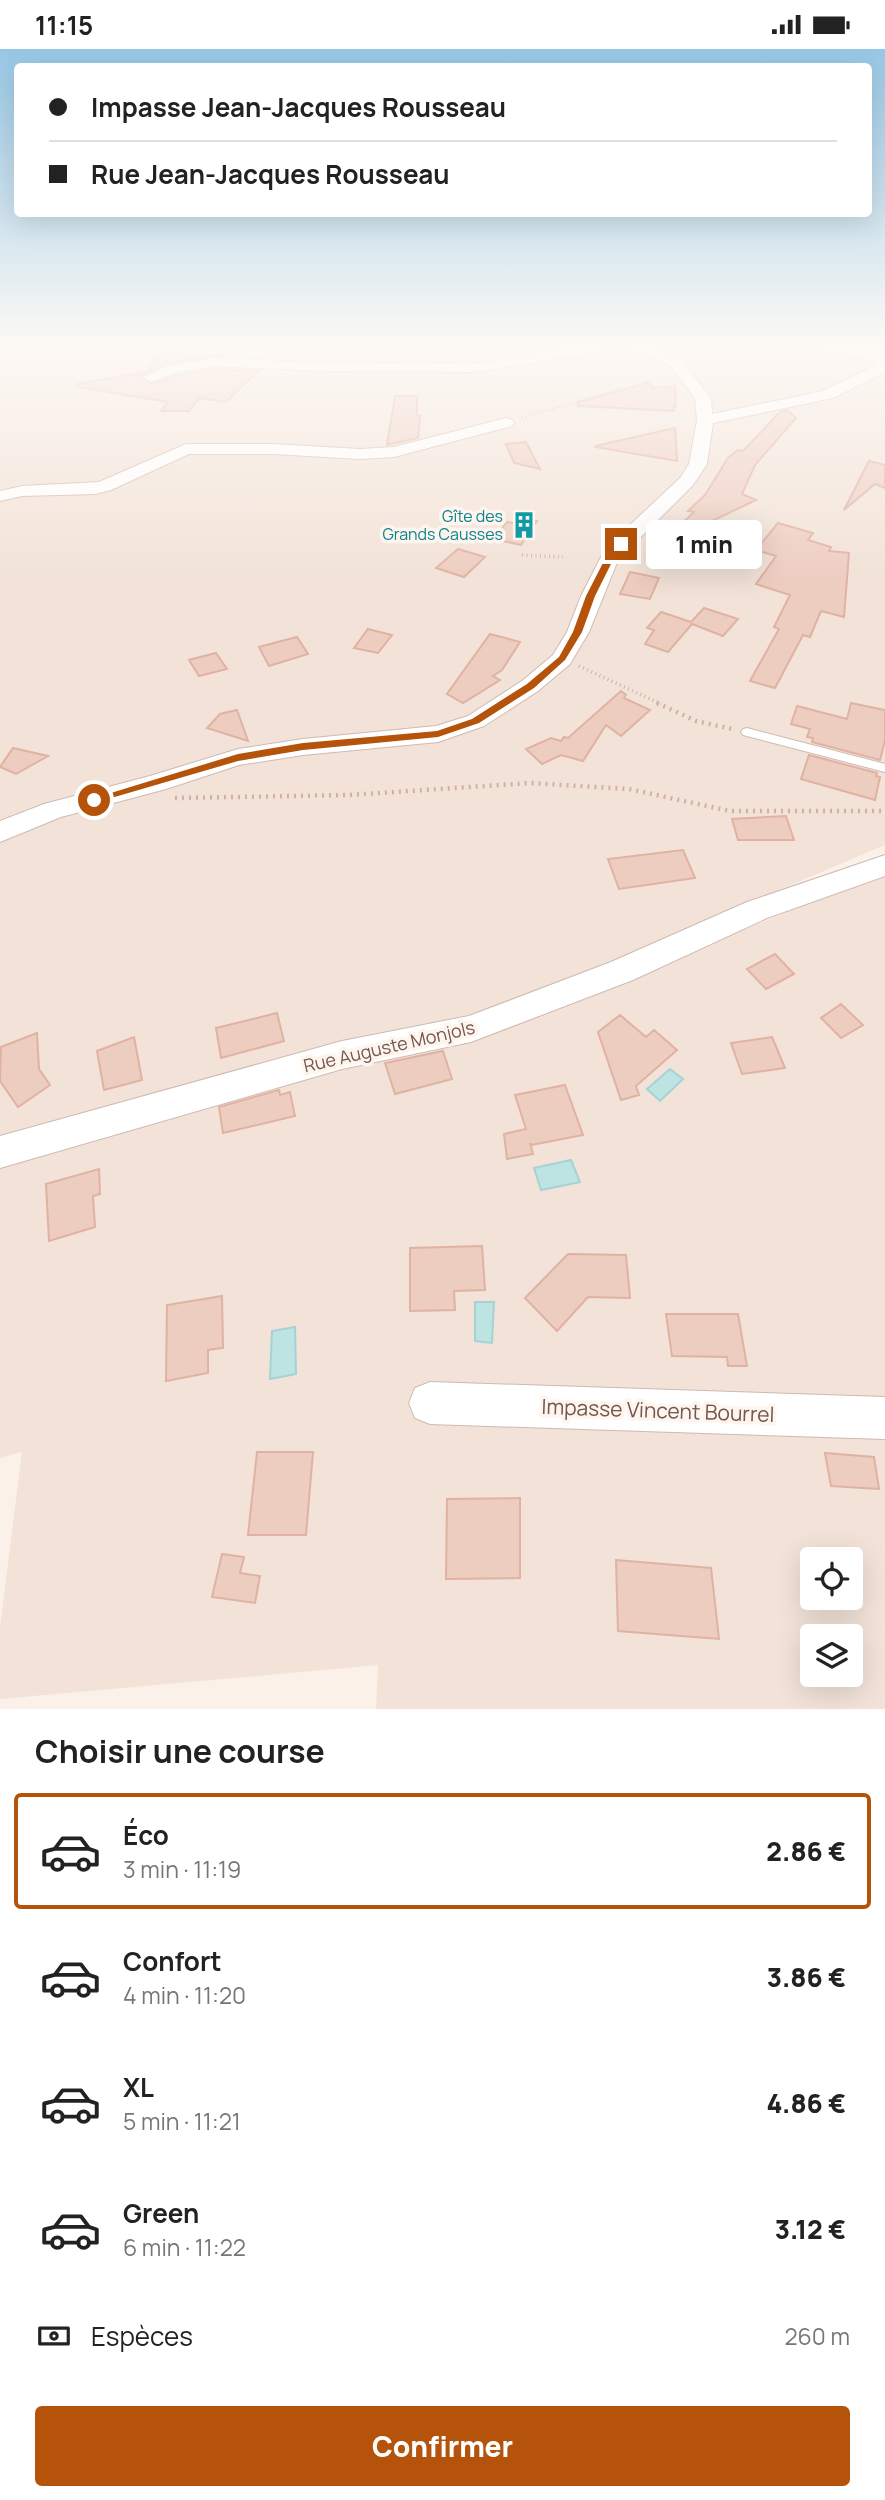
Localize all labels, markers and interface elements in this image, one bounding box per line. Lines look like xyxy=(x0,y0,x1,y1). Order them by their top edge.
text: 11:15 xyxy=(35,7,93,43)
text: Impasse Jean-Jacques Rousseau xyxy=(91,89,506,125)
text: Rue Jean-Jacques Rousseau xyxy=(91,156,450,192)
place label: Gîte des Grands Causses xyxy=(382,505,503,545)
building icon: Gîte des Grands Causses xyxy=(509,510,539,540)
callout: 1 min xyxy=(646,519,761,569)
route end xyxy=(605,528,637,560)
text: 1 min xyxy=(675,528,733,560)
route start xyxy=(78,784,110,816)
street label: Rue Auguste Monjols xyxy=(301,1015,477,1077)
street label: Impasse Vincent Bourrel xyxy=(541,1392,775,1428)
map controls xyxy=(800,1547,863,1687)
button: locate xyxy=(800,1547,863,1610)
button: layers xyxy=(800,1624,863,1687)
text: Choisir une course xyxy=(35,1729,325,1773)
text: Éco xyxy=(123,1817,169,1853)
icon: car xyxy=(39,1820,102,1883)
text: 2.86 € xyxy=(766,1833,846,1869)
text: 3 min · 11:19 xyxy=(123,1853,241,1885)
text: Confort xyxy=(123,1943,222,1979)
icon: car xyxy=(39,1946,102,2009)
text: 3.86 € xyxy=(767,1959,846,1995)
text: 4 min · 11:20 xyxy=(123,1979,246,2011)
text: XL xyxy=(123,2069,154,2105)
icon: car xyxy=(39,2072,102,2135)
text: 4.86 € xyxy=(767,2085,846,2121)
text: 5 min · 11:21 xyxy=(123,2105,241,2137)
text: Green xyxy=(123,2195,199,2231)
icon: car xyxy=(39,2198,102,2261)
text: 3.12 € xyxy=(775,2211,846,2247)
text: 6 min · 11:22 xyxy=(123,2231,246,2263)
icon: cash xyxy=(35,2317,73,2355)
text: Espèces xyxy=(91,2318,193,2354)
text: 260 m xyxy=(784,2320,850,2352)
button: Confirmer xyxy=(35,2406,850,2486)

